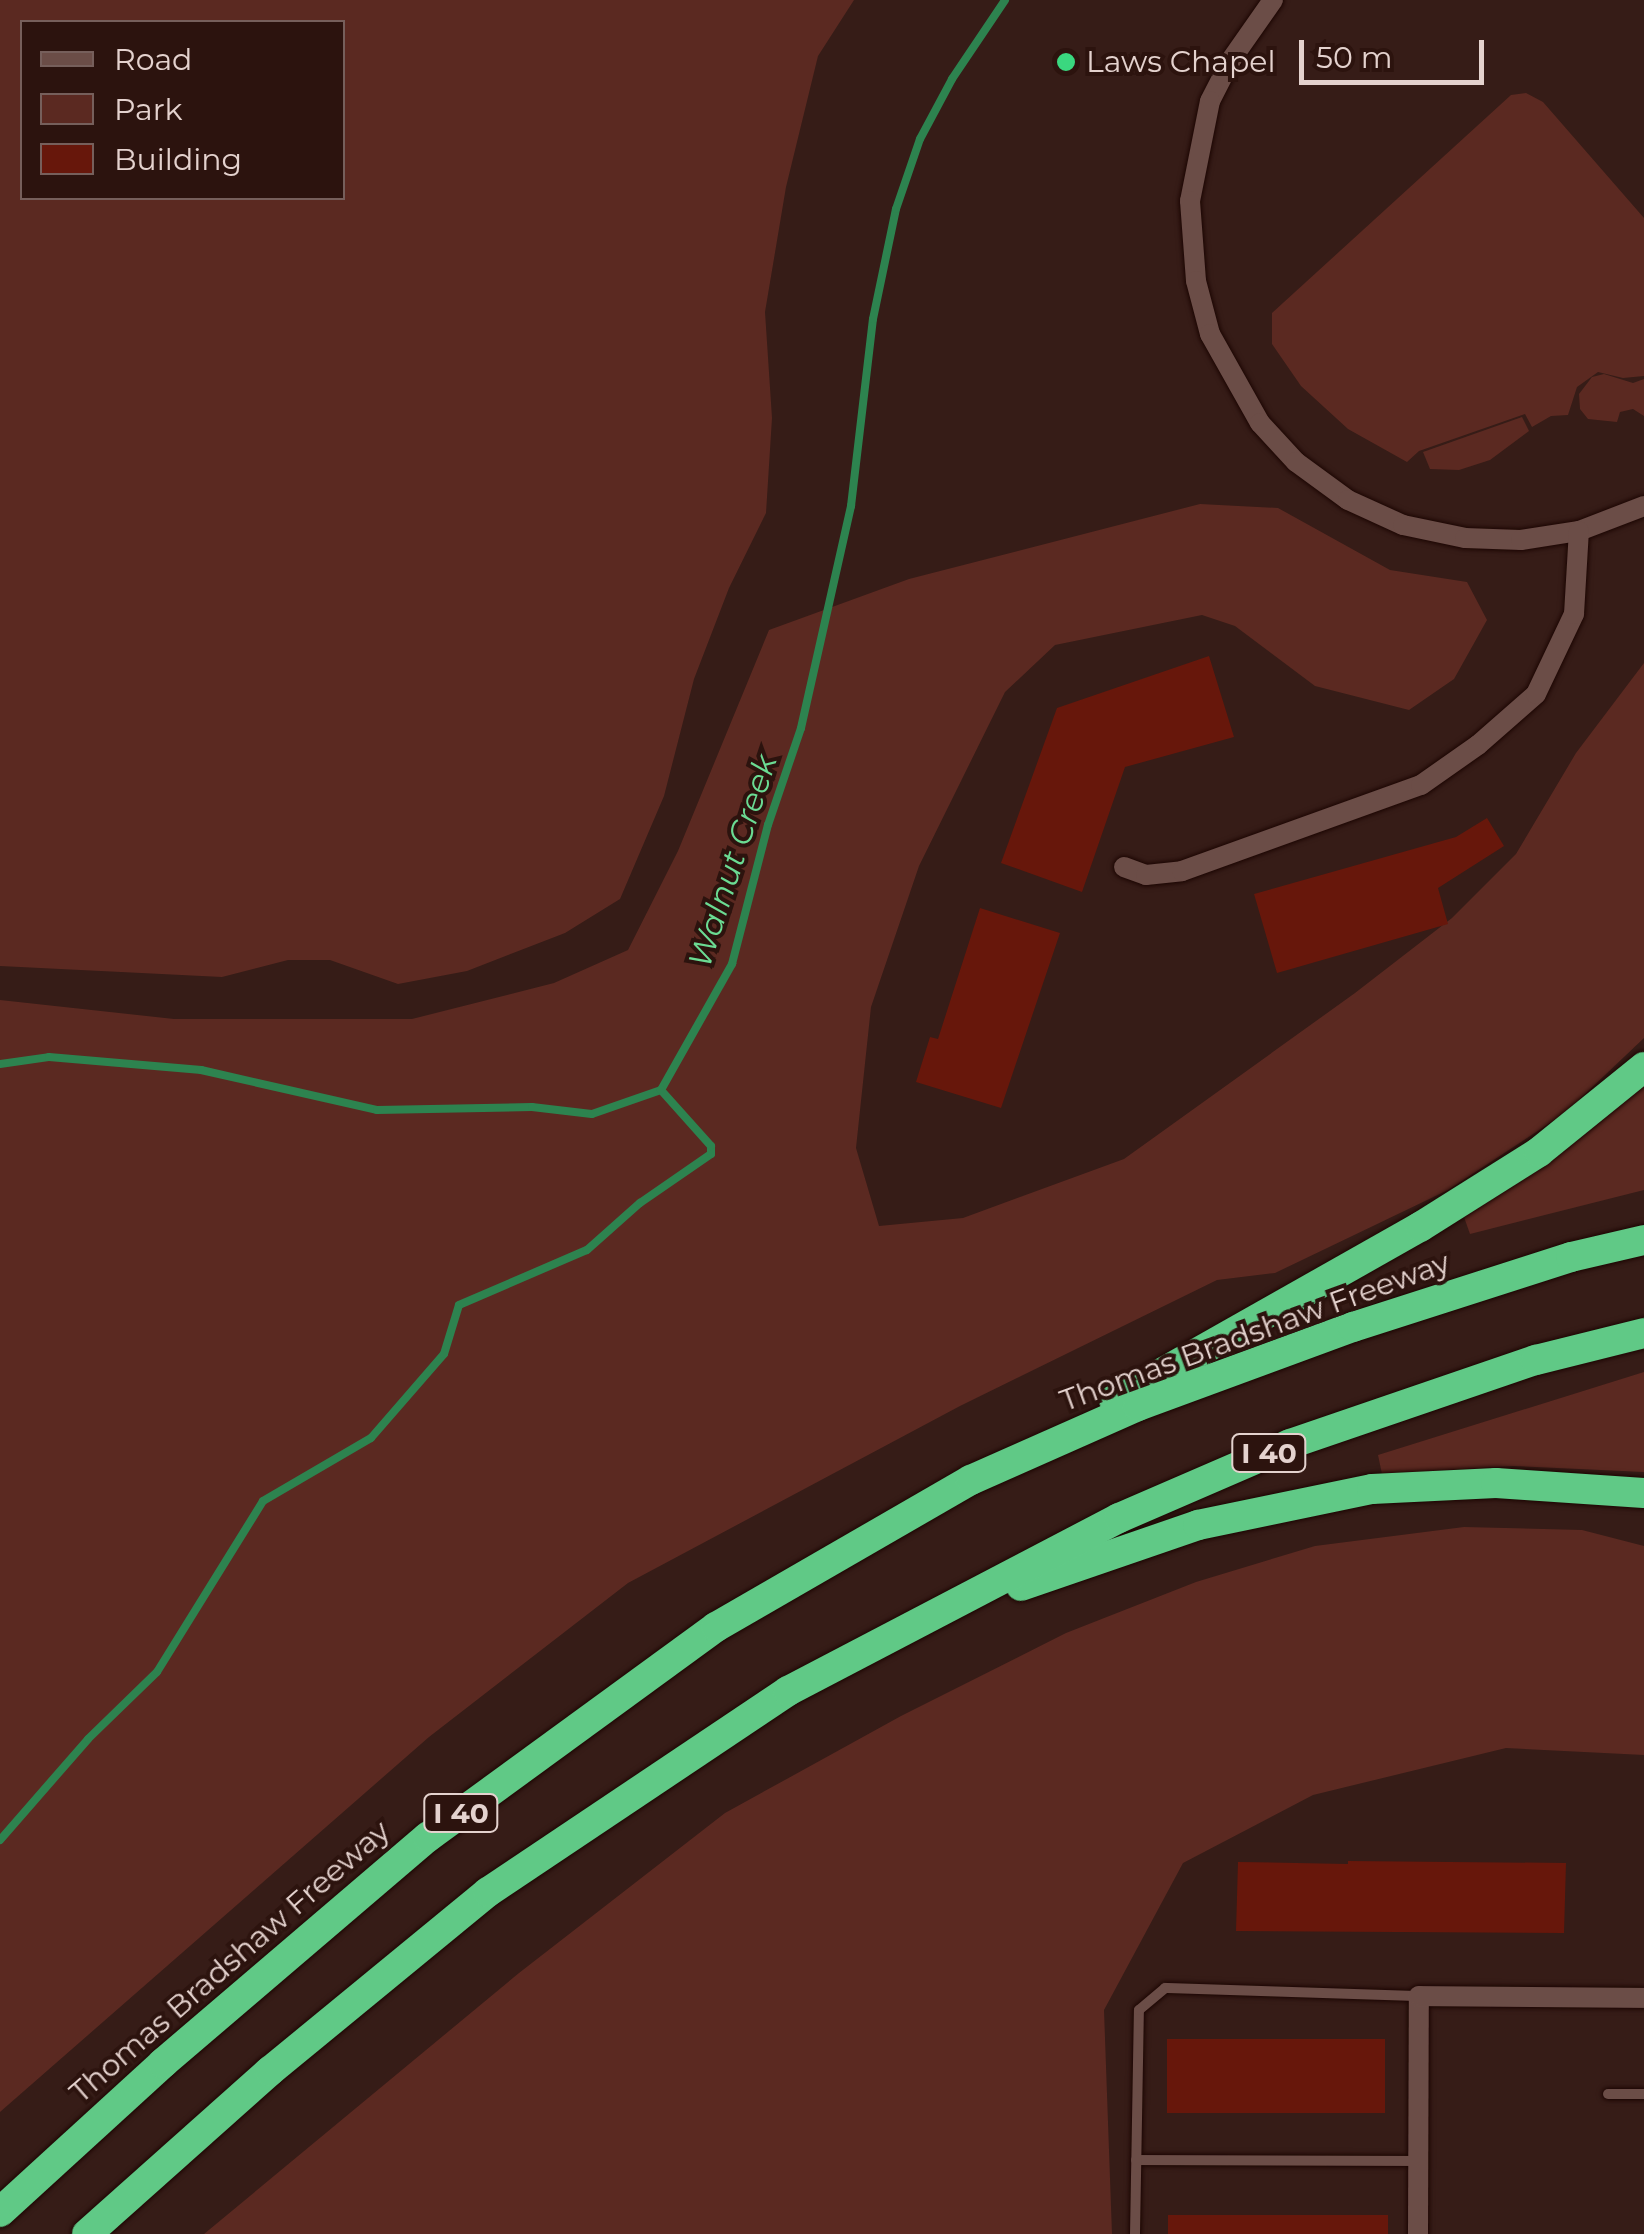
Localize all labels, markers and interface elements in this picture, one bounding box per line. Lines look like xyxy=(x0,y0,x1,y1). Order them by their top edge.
legend xyxy=(20,20,345,200)
scale bar xyxy=(1304,20,1489,82)
text: 50 m xyxy=(1316,39,1393,76)
text: Road xyxy=(114,41,192,78)
place label: Laws Chapel xyxy=(1086,44,1276,80)
marker: Laws Chapel xyxy=(1055,51,1077,73)
text: Park xyxy=(114,91,183,128)
text: Building xyxy=(114,141,242,178)
water label: Walnut Creek xyxy=(681,750,785,972)
street label: Thomas Bradshaw Freeway xyxy=(1055,1245,1455,1419)
road number: I 40 xyxy=(1229,1430,1309,1476)
road number: I 40 xyxy=(421,1790,501,1836)
street label: Thomas Bradshaw Freeway xyxy=(63,1813,397,2111)

